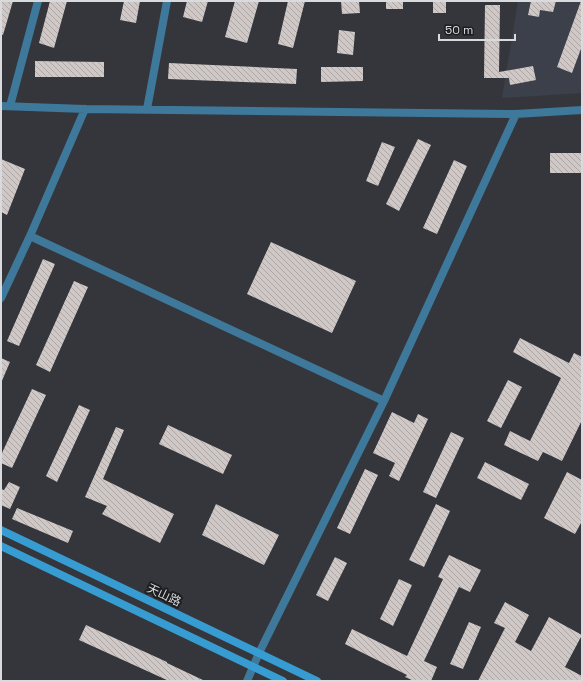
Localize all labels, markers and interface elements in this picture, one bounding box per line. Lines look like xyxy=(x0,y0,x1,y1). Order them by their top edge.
scale bar xyxy=(439,16,515,42)
text: 50 m xyxy=(445,22,473,38)
street label: 天山路 xyxy=(144,580,184,610)

